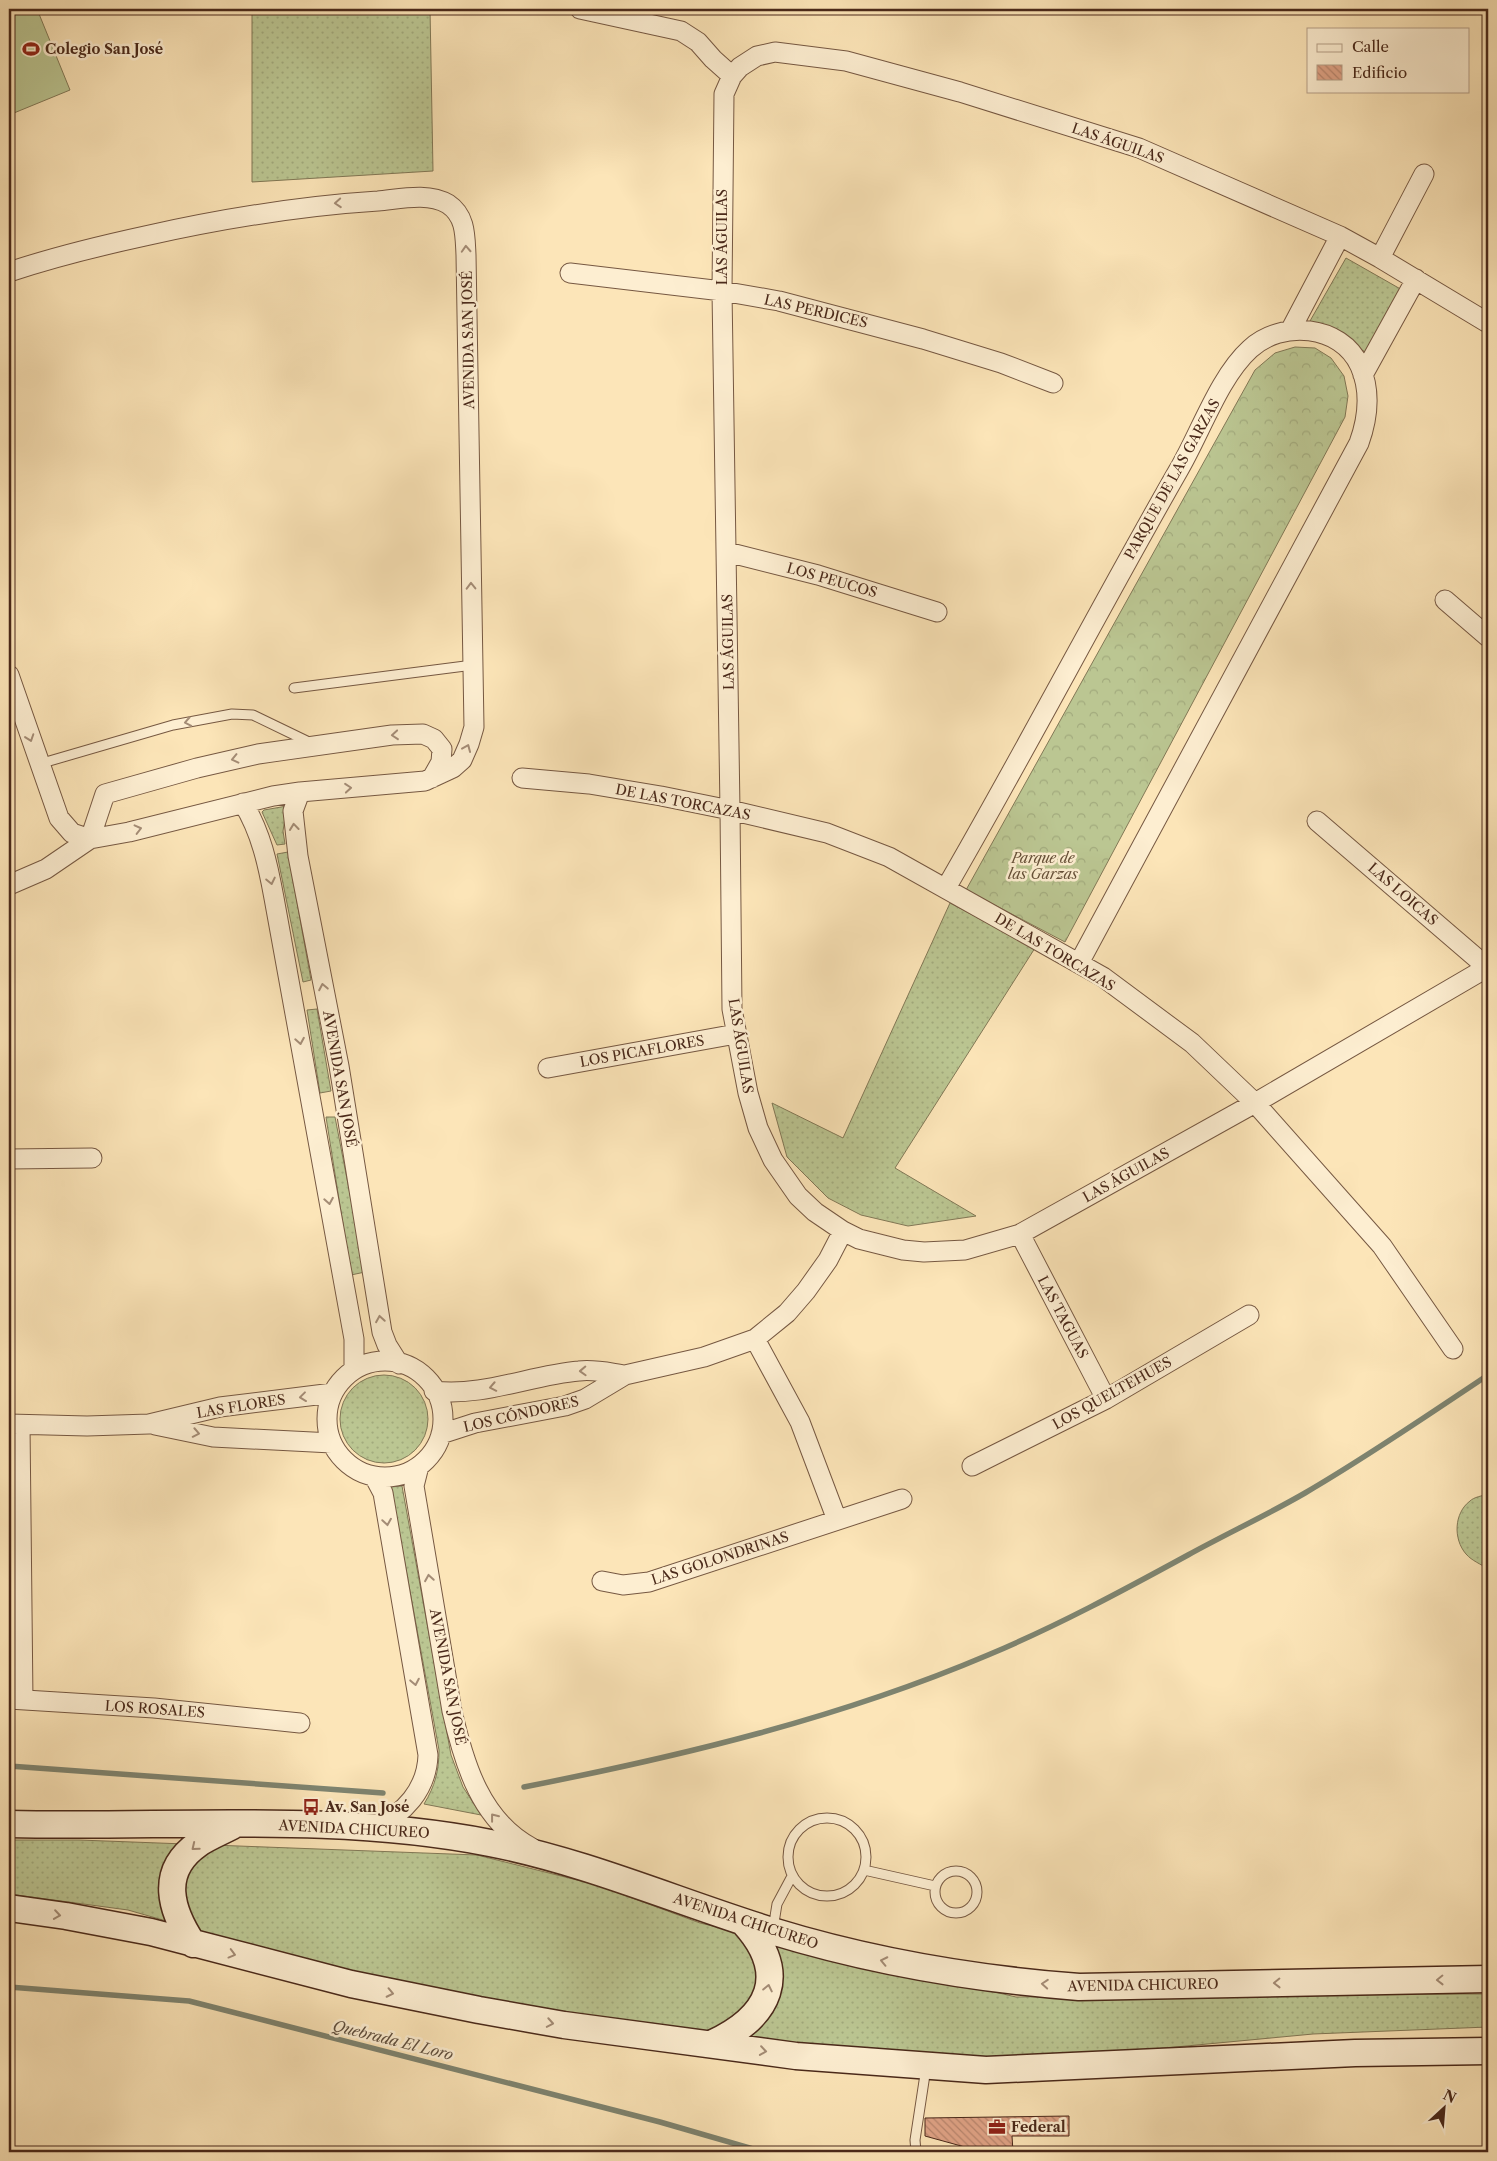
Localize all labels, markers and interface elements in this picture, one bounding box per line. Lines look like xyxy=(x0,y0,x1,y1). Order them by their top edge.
legend xyxy=(1307,28,1470,92)
text: Calle xyxy=(1352,37,1389,56)
sports icon: Colegio San José xyxy=(21,39,41,59)
place label: Colegio San José xyxy=(45,40,163,58)
text: Edificio xyxy=(1352,63,1407,82)
street label: LAS ÁGUILAS xyxy=(1070,119,1166,167)
street label: LAS ÁGUILAS xyxy=(713,189,731,285)
one-way arrow xyxy=(334,198,342,209)
one-way arrow xyxy=(460,244,471,252)
street label: AVENIDA SAN JOSÉ xyxy=(458,270,478,411)
street label: LAS PERDICES xyxy=(762,290,870,332)
street label: PARQUE DE LAS GARZAS xyxy=(1120,396,1224,562)
street label: LOS PEUCOS xyxy=(785,558,879,602)
one-way arrow xyxy=(466,582,477,590)
street label: LAS ÁGUILAS xyxy=(718,594,738,690)
one-way arrow xyxy=(183,717,192,727)
one-way arrow xyxy=(391,730,399,741)
one-way arrow xyxy=(24,733,34,741)
one-way arrow xyxy=(461,744,472,753)
one-way arrow xyxy=(230,753,239,764)
street label: DE LAS TORCAZAS xyxy=(614,780,752,824)
one-way arrow xyxy=(344,783,352,794)
one-way arrow xyxy=(289,823,300,831)
one-way arrow xyxy=(133,825,141,835)
park label: Parque de las Garzas xyxy=(1008,849,1079,883)
street label: LAS LOICAS xyxy=(1364,859,1442,929)
one-way arrow xyxy=(265,877,276,885)
street label: DE LAS TORCAZAS xyxy=(991,909,1119,995)
one-way arrow xyxy=(319,982,329,991)
street label: LAS ÁGUILAS xyxy=(725,997,757,1095)
street label: AVENIDA SAN JOSÉ xyxy=(319,1008,361,1149)
street label: LOS PICAFLORES xyxy=(578,1031,706,1071)
one-way arrow xyxy=(295,1036,305,1045)
street label: LAS ÁGUILAS xyxy=(1080,1144,1172,1206)
one-way arrow xyxy=(323,1196,333,1205)
street label: LAS TAGUAS xyxy=(1034,1273,1092,1361)
one-way arrow xyxy=(376,1315,386,1324)
street label: LOS QUELTEHUES xyxy=(1049,1353,1175,1433)
one-way arrow xyxy=(579,1366,587,1377)
one-way arrow xyxy=(489,1381,498,1391)
street label: LAS FLORES xyxy=(195,1390,287,1422)
one-way arrow xyxy=(299,1391,307,1401)
street label: LOS CÓNDORES xyxy=(461,1391,580,1436)
one-way arrow xyxy=(192,1428,201,1438)
one-way arrow xyxy=(382,1518,392,1527)
street label: LAS GOLONDRINAS xyxy=(649,1527,791,1589)
one-way arrow xyxy=(425,1573,435,1582)
street label: AVENIDA SAN JOSÉ xyxy=(426,1606,470,1747)
one-way arrow xyxy=(410,1678,420,1687)
street label: LOS ROSALES xyxy=(104,1697,206,1721)
bus stop icon: Av. San José xyxy=(301,1797,321,1817)
place label: Av. San José xyxy=(324,1798,409,1816)
one-way arrow xyxy=(491,1814,499,1823)
street label: AVENIDA CHICUREO xyxy=(277,1816,430,1842)
one-way arrow xyxy=(192,1842,201,1850)
street label: AVENIDA CHICUREO xyxy=(670,1889,821,1953)
one-way arrow xyxy=(53,1909,61,1920)
one-way arrow xyxy=(228,1949,236,1959)
one-way arrow xyxy=(880,1956,889,1967)
street label: AVENIDA CHICUREO xyxy=(1066,1975,1219,1995)
one-way arrow xyxy=(1435,1975,1443,1985)
one-way arrow xyxy=(1273,1977,1281,1988)
one-way arrow xyxy=(1040,1979,1048,1990)
one-way arrow xyxy=(762,1983,773,1992)
one-way arrow xyxy=(386,1987,394,1997)
water label: Quebrada El Loro xyxy=(331,2016,455,2064)
one-way arrow xyxy=(545,2017,554,2027)
one-way arrow xyxy=(759,2045,767,2056)
north arrow xyxy=(1420,2084,1470,2134)
text: N xyxy=(1440,2086,1459,2107)
office icon: Federal xyxy=(987,2117,1007,2137)
place label: Federal xyxy=(1011,2118,1066,2136)

